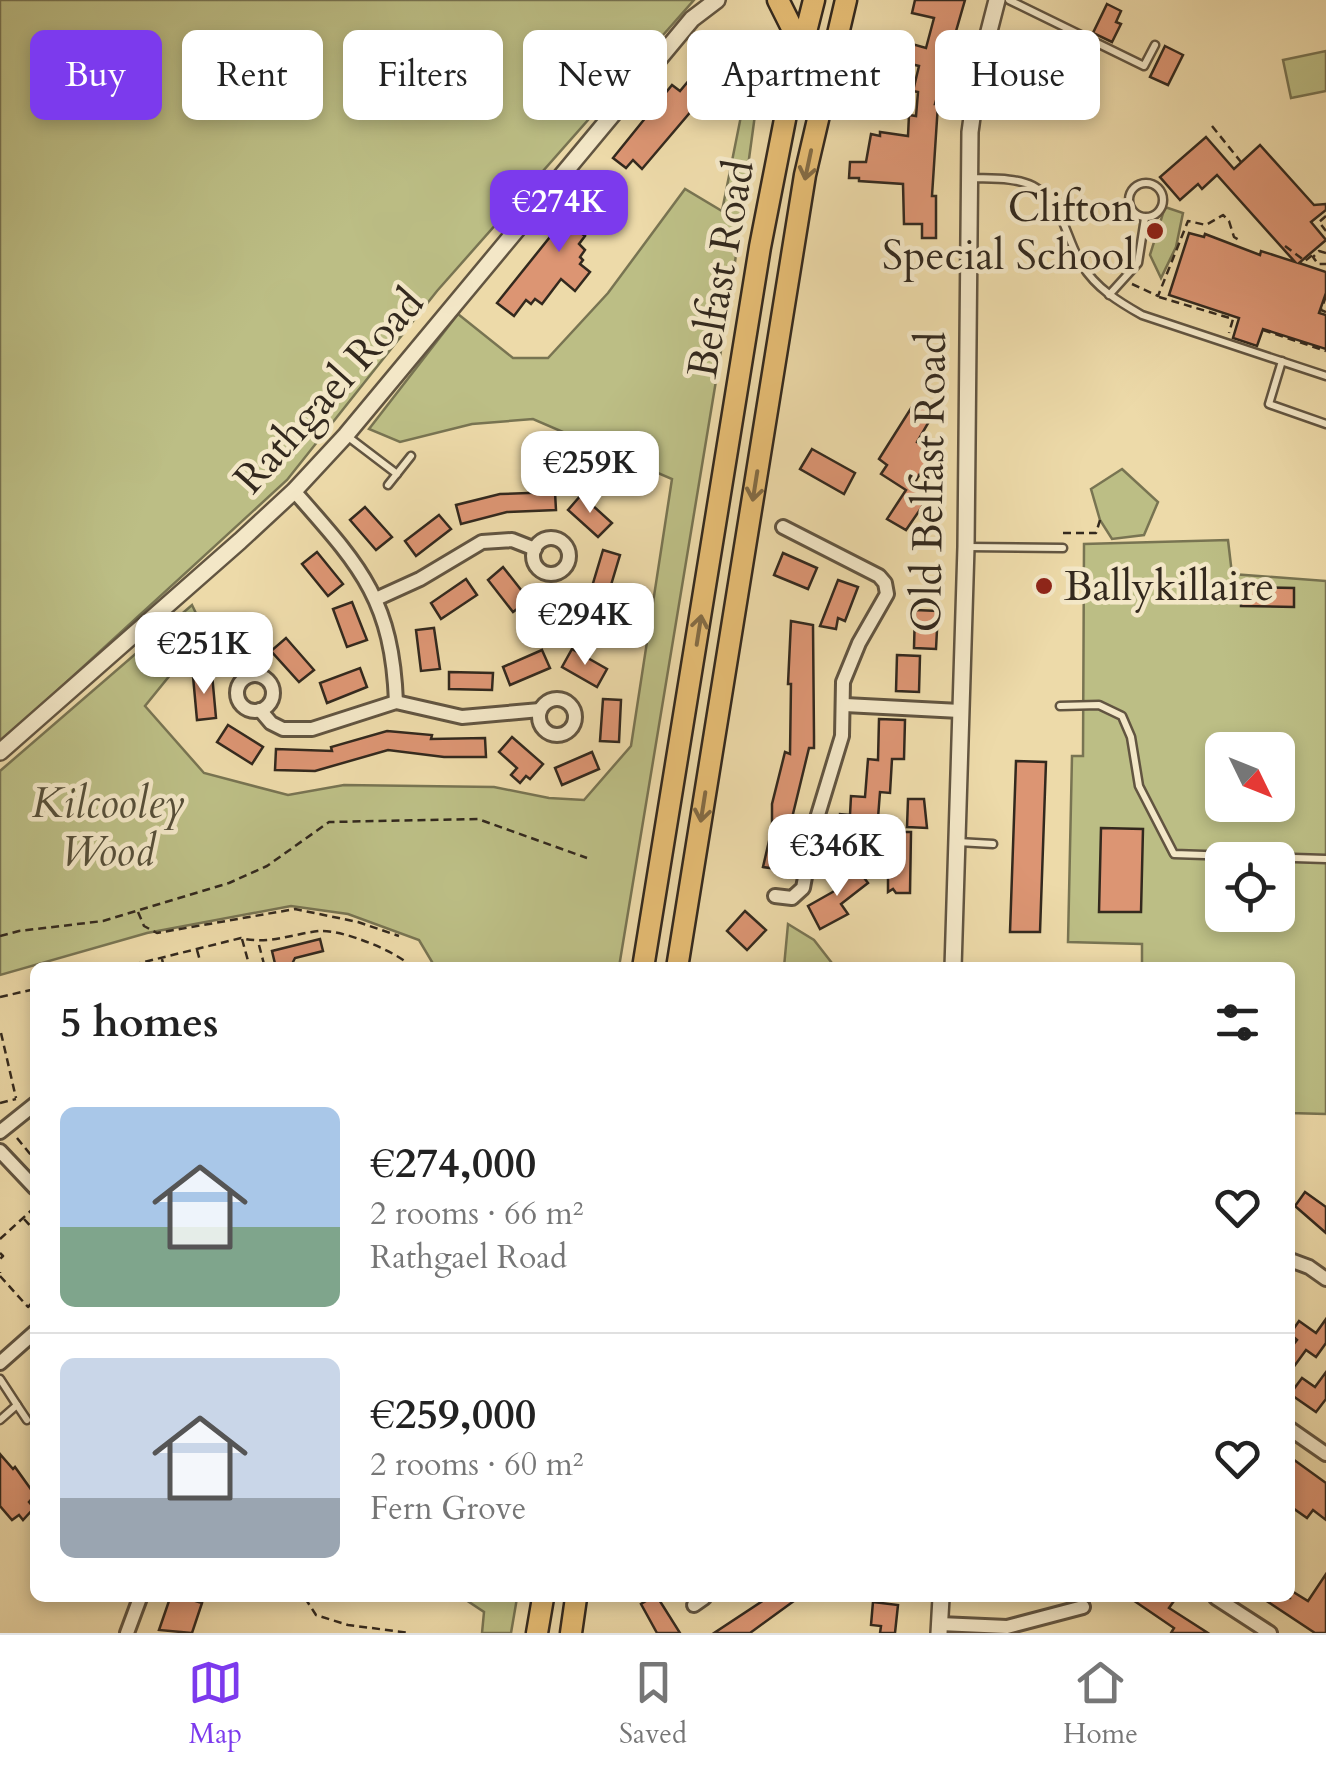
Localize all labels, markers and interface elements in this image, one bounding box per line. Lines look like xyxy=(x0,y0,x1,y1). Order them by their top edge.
chip: Buy xyxy=(30,30,162,120)
chip: Rent xyxy=(182,30,323,120)
chip: Filters xyxy=(343,30,503,120)
chip: New xyxy=(523,30,667,120)
chip: Apartment xyxy=(687,30,915,120)
chip: House xyxy=(935,30,1100,120)
one-way arrow xyxy=(797,148,816,180)
street label: Belfast Road xyxy=(674,156,768,382)
pin: €274K xyxy=(489,170,629,255)
place label: Clifton Special School xyxy=(882,179,1135,284)
text: €274K xyxy=(512,180,606,224)
marker: Clifton Special School xyxy=(1144,220,1166,242)
street label: Rathgael Road xyxy=(221,276,437,506)
street label: Old Belfast Road xyxy=(898,331,960,633)
pin: €259K xyxy=(520,431,660,516)
text: €259K xyxy=(543,441,637,485)
one-way arrow xyxy=(746,469,764,502)
place label: Ballykillaire xyxy=(1064,558,1274,615)
marker: Ballykillaire xyxy=(1033,575,1055,597)
pin: €294K xyxy=(515,583,655,668)
text: €294K xyxy=(538,593,632,637)
pin: €251K xyxy=(134,612,274,697)
one-way arrow xyxy=(690,614,709,646)
text: €251K xyxy=(157,622,251,666)
north arrow xyxy=(1205,732,1295,822)
map controls xyxy=(1205,732,1295,932)
park label: Kilcooley Wood xyxy=(31,775,185,880)
one-way arrow xyxy=(693,790,712,823)
pin: €346K xyxy=(767,814,907,899)
text: €346K xyxy=(790,824,884,868)
button: locate xyxy=(1205,842,1295,932)
text: 5 homes xyxy=(60,994,218,1051)
icon: filters xyxy=(1210,995,1265,1050)
text: €274,000 xyxy=(370,1135,536,1192)
icon: home xyxy=(140,1147,260,1267)
icon: heart xyxy=(1210,1180,1265,1235)
text: 2 rooms · 66 m² xyxy=(370,1192,583,1236)
text: Rathgael Road xyxy=(370,1236,567,1280)
text: €259,000 xyxy=(370,1386,536,1443)
icon: home xyxy=(140,1398,260,1518)
icon: heart xyxy=(1210,1431,1265,1486)
text: 2 rooms · 60 m² xyxy=(370,1443,583,1487)
text: Fern Grove xyxy=(370,1487,526,1531)
tab: Map xyxy=(188,1655,243,1753)
tab: Saved xyxy=(619,1655,687,1753)
tab: Home xyxy=(1063,1655,1138,1753)

